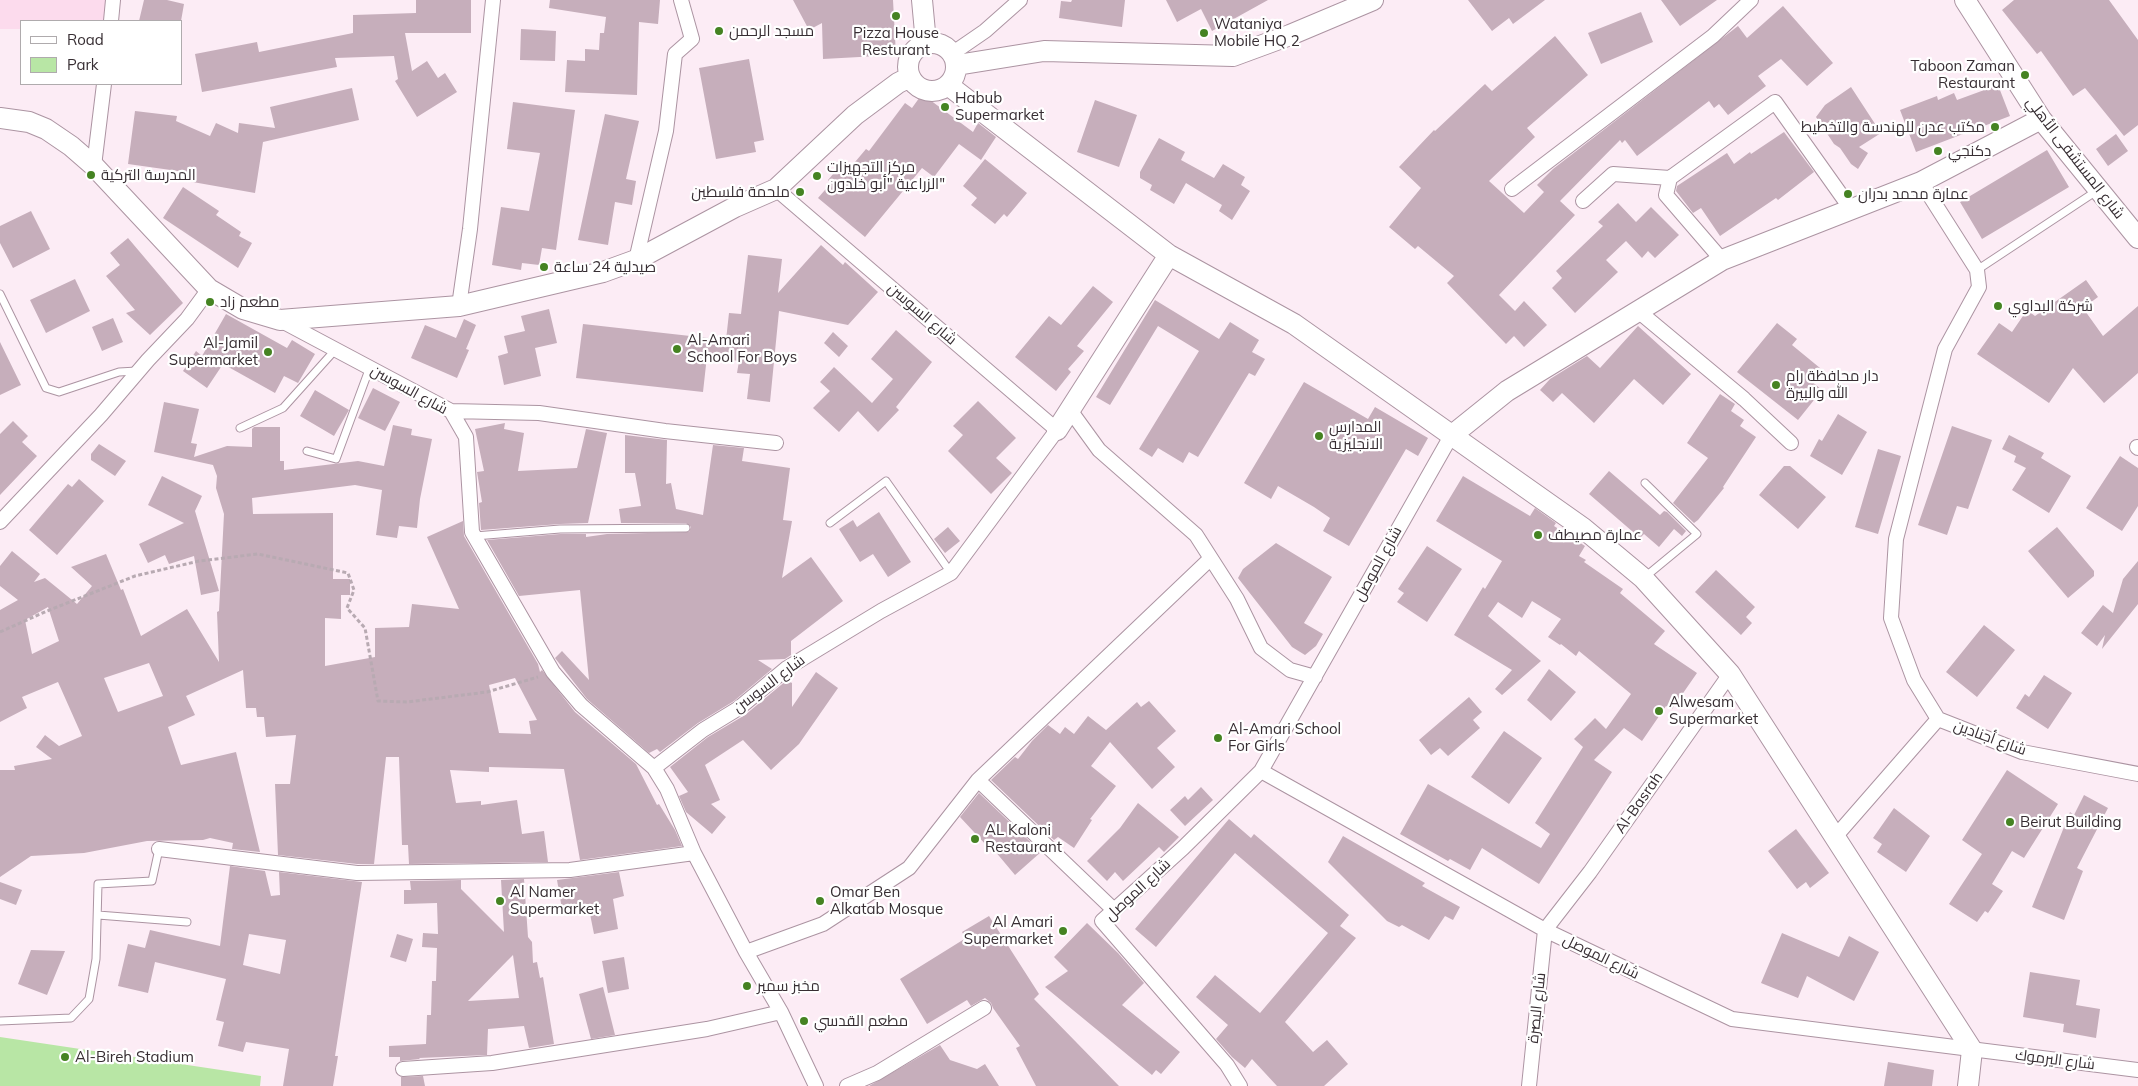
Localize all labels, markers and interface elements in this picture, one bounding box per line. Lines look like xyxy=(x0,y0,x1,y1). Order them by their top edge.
marker: Pizza House Resturant xyxy=(890,10,902,22)
place label: Wataniya Mobile HQ 2 xyxy=(1214,15,1300,50)
legend xyxy=(20,20,182,85)
place label: مسجد الرحمن xyxy=(729,22,814,40)
place label: Pizza House Resturant xyxy=(853,24,939,59)
marker: مسجد الرحمن xyxy=(713,25,725,37)
marker: Wataniya Mobile HQ 2 xyxy=(1198,27,1210,39)
text: Road xyxy=(67,30,104,49)
text: Park xyxy=(67,55,99,74)
place label: Taboon Zaman Restaurant xyxy=(1911,57,2015,92)
marker: Taboon Zaman Restaurant xyxy=(2019,69,2031,81)
place label: Habub Supermarket xyxy=(955,89,1044,124)
street label: شارع المستشفى الأهلي xyxy=(2022,94,2128,222)
marker: Habub Supermarket xyxy=(939,101,951,113)
place label: مكتب عدن للهندسة والتخطيط xyxy=(1801,118,1985,136)
marker: مكتب عدن للهندسة والتخطيط xyxy=(1989,121,2001,133)
place label: دكنجي xyxy=(1948,142,1991,160)
marker: دكنجي xyxy=(1932,145,1944,157)
place label: مركز التجهيزات الزراعية "أبو خلدون" xyxy=(827,158,945,193)
place label: المدرسة التركية xyxy=(101,166,196,184)
marker: المدرسة التركية xyxy=(85,169,97,181)
marker: مركز التجهيزات الزراعية "أبو خلدون" xyxy=(811,170,823,182)
place label: ملحمة فلسطين xyxy=(691,183,790,201)
place label: عمارة محمد بدران xyxy=(1858,185,1969,203)
marker: ملحمة فلسطين xyxy=(794,186,806,198)
marker: عمارة محمد بدران xyxy=(1842,188,1854,200)
place label: صيدلية 24 ساعة xyxy=(554,258,656,276)
marker: صيدلية 24 ساعة xyxy=(538,261,550,273)
street label: شارع السوسن xyxy=(884,279,960,349)
place label: مطعم زاد xyxy=(220,293,279,311)
marker: مطعم زاد xyxy=(204,296,216,308)
place label: شركة البداوي xyxy=(2008,297,2093,315)
marker: شركة البداوي xyxy=(1992,300,2004,312)
place label: Al-Amari School For Boys xyxy=(687,331,797,366)
place label: Al-Jamil Supermarket xyxy=(169,334,258,369)
marker: Al-Amari School For Boys xyxy=(671,343,683,355)
marker: Al-Jamil Supermarket xyxy=(262,346,274,358)
street label: شارع السوسن xyxy=(367,361,451,419)
place label: دار محافظة رام الله والبيرة xyxy=(1786,367,1879,402)
marker: دار محافظة رام الله والبيرة xyxy=(1770,379,1782,391)
place label: المدارس الانجليزية xyxy=(1329,418,1383,453)
marker: المدارس الانجليزية xyxy=(1313,430,1325,442)
street label: شارع الموصل xyxy=(1350,523,1406,605)
place label: عمارة مصيطف xyxy=(1548,526,1642,544)
marker: عمارة مصيطف xyxy=(1532,529,1544,541)
street label: شارع السوسن xyxy=(730,651,808,717)
place label: Alwesam Supermarket xyxy=(1669,693,1758,728)
marker: Alwesam Supermarket xyxy=(1653,705,1665,717)
street label: شارع أجنادين xyxy=(1951,717,2029,759)
place label: Al-Amari School For Girls xyxy=(1228,720,1341,755)
marker: Al-Amari School For Girls xyxy=(1212,732,1224,744)
street label: Al-Basrah xyxy=(1611,769,1667,837)
place label: Beirut Building xyxy=(2020,813,2122,831)
marker: Beirut Building xyxy=(2004,816,2016,828)
place label: AL Kaloni Restaurant xyxy=(985,821,1062,856)
marker: AL Kaloni Restaurant xyxy=(969,833,981,845)
street label: شارع الموصل xyxy=(1102,855,1174,925)
place label: Al Namer Supermarket xyxy=(510,883,599,918)
place label: Omar Ben Alkatab Mosque xyxy=(830,883,943,918)
marker: Al Namer Supermarket xyxy=(494,895,506,907)
marker: Omar Ben Alkatab Mosque xyxy=(814,895,826,907)
place label: Al Amari Supermarket xyxy=(964,913,1053,948)
marker: Al Amari Supermarket xyxy=(1057,925,1069,937)
street label: شارع الموصل xyxy=(1560,931,1642,983)
street label: شارع البصرة xyxy=(1524,972,1550,1044)
place label: مخبز سمير xyxy=(757,977,820,995)
marker: مخبز سمير xyxy=(741,980,753,992)
place label: مطعم القدسي xyxy=(814,1012,908,1030)
marker: مطعم القدسي xyxy=(798,1015,810,1027)
street label: شارع اليرموك xyxy=(2014,1046,2096,1074)
place label: Al-Bireh Stadium xyxy=(75,1048,194,1066)
marker: Al-Bireh Stadium xyxy=(59,1051,71,1063)

